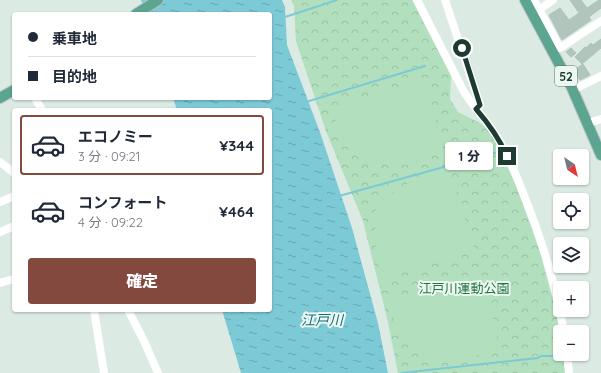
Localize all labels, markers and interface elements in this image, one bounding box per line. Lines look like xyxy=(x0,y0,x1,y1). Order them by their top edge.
text: 乗車地 xyxy=(52,29,97,48)
route start xyxy=(453,39,471,57)
road number: 52 xyxy=(555,66,577,86)
text: 目的地 xyxy=(52,67,97,86)
icon: car xyxy=(30,127,66,163)
text: エコノミー xyxy=(78,127,153,146)
text: ¥344 xyxy=(219,136,254,155)
callout: 1 分 xyxy=(445,142,493,170)
route end xyxy=(498,147,516,165)
text: 3 分 · 09:21 xyxy=(78,148,140,164)
text: 1 分 xyxy=(458,148,480,164)
north arrow xyxy=(553,149,589,185)
map controls xyxy=(553,149,589,361)
icon: car xyxy=(30,193,66,229)
text: コンフォート xyxy=(78,193,168,212)
button: locate xyxy=(553,193,589,229)
text: ¥464 xyxy=(219,202,254,221)
text: 4 分 · 09:22 xyxy=(78,214,143,230)
button: layers xyxy=(553,237,589,273)
button: 確定 xyxy=(28,258,256,304)
park label: 江戸川運動公園 xyxy=(418,280,510,296)
button: + xyxy=(553,281,589,317)
water label: 江戸川 xyxy=(301,311,345,329)
button: − xyxy=(553,325,589,361)

